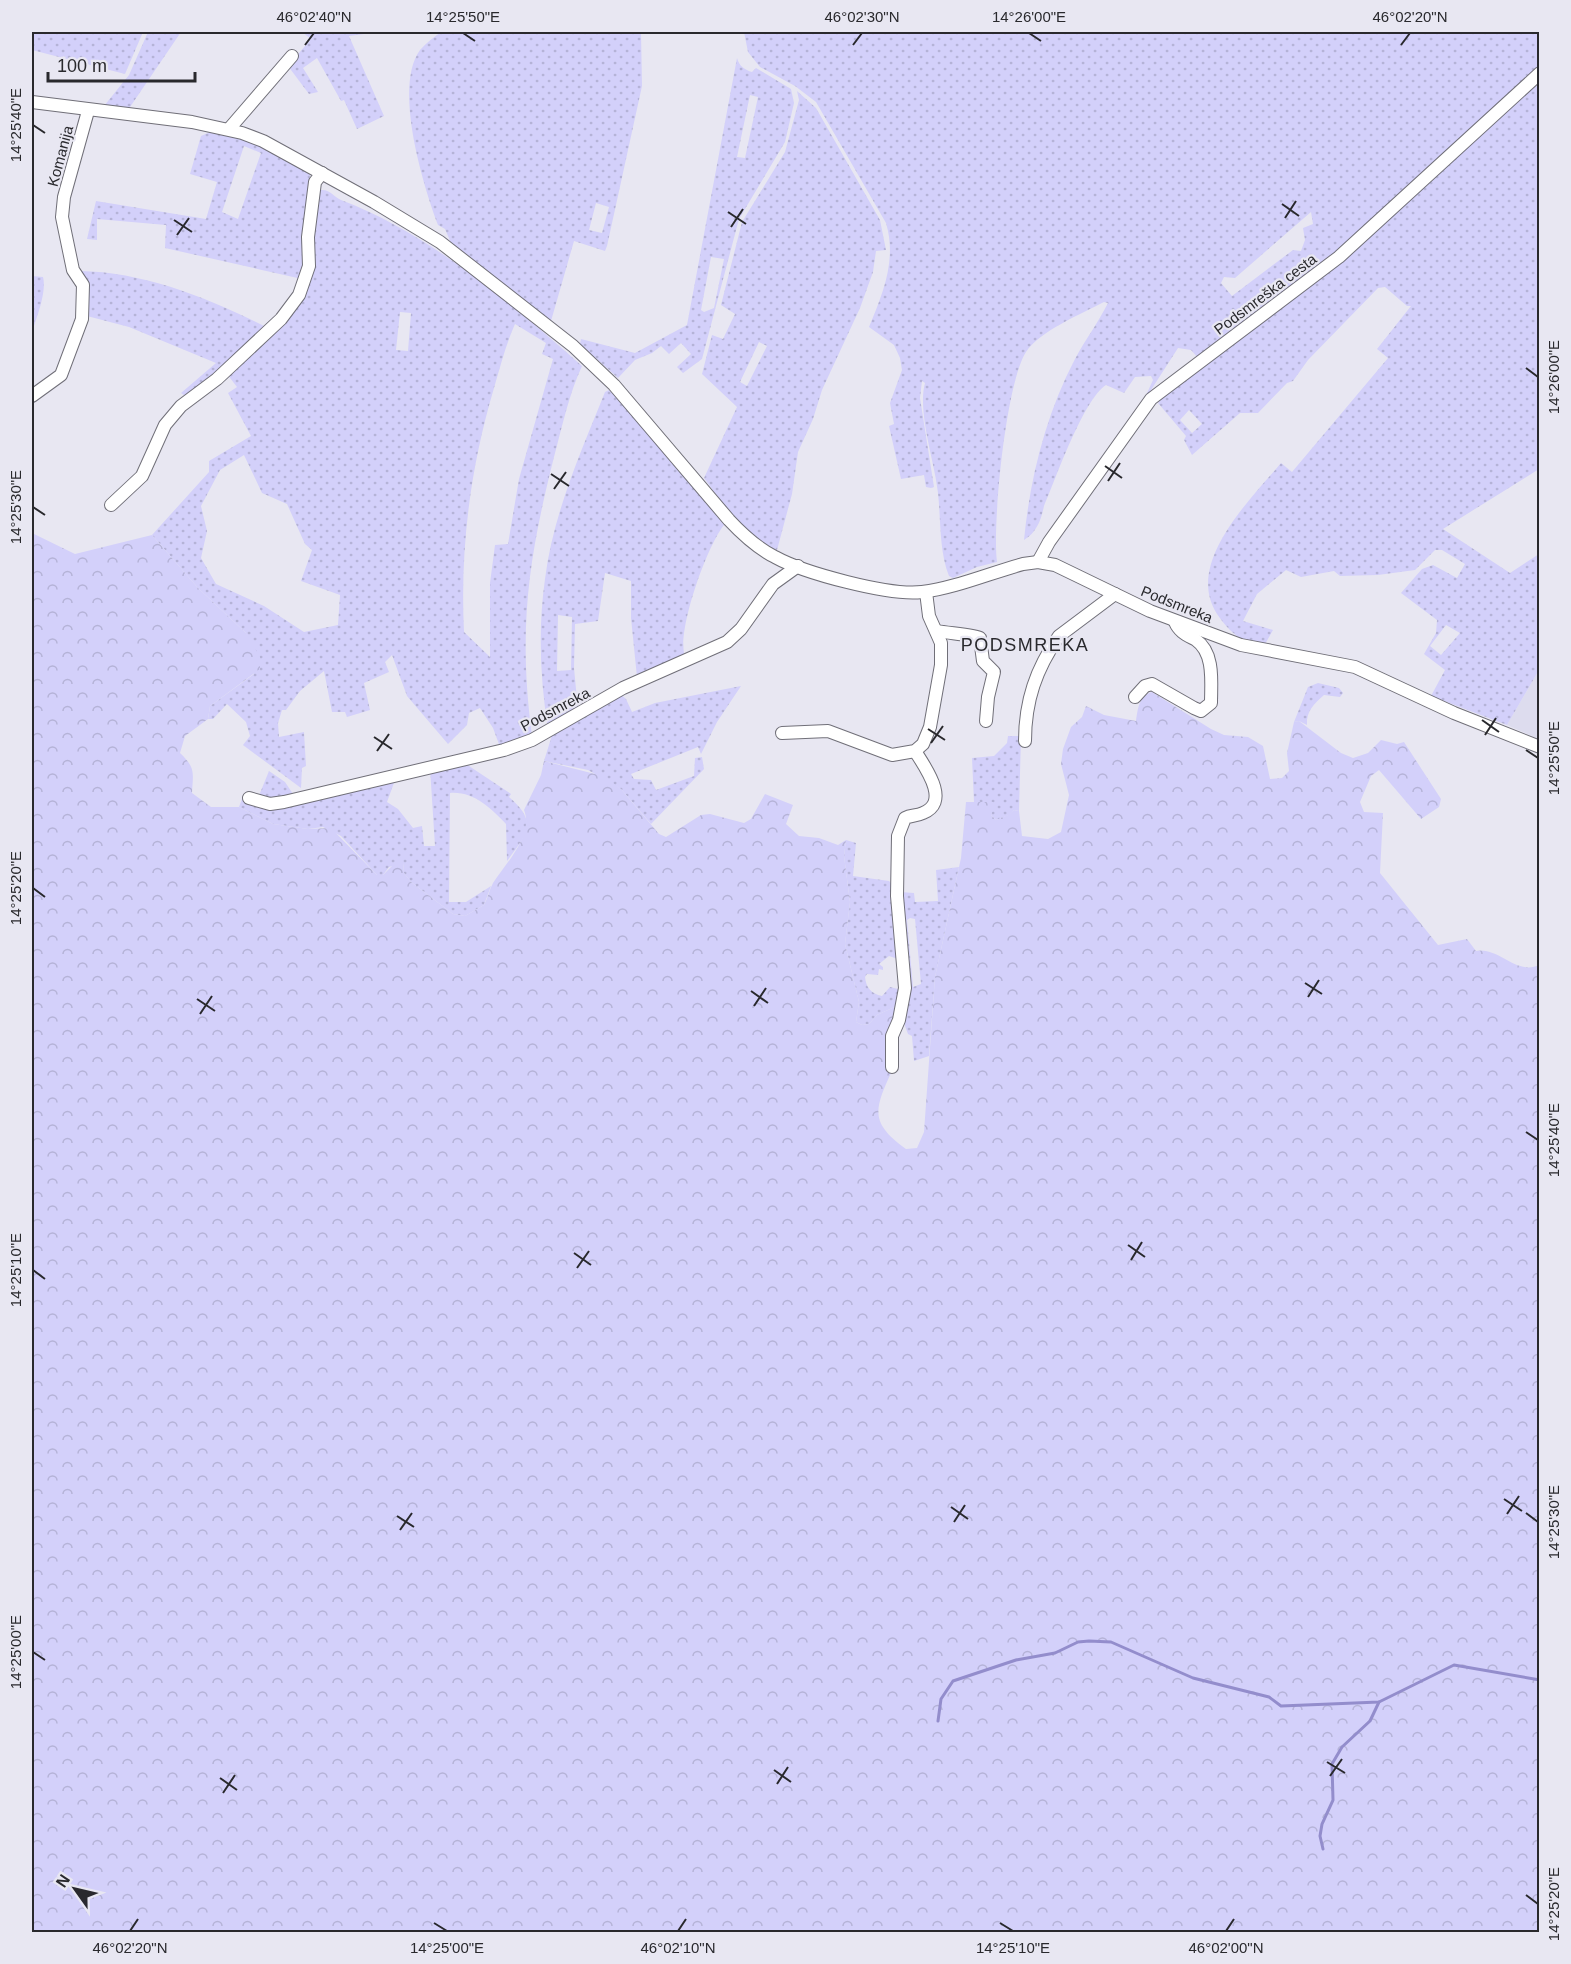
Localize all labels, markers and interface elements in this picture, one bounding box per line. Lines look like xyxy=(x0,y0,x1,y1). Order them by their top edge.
text: 46°02'40"N xyxy=(276,8,352,25)
text: 14°25'50"E xyxy=(426,8,500,25)
text: 46°02'30"N xyxy=(824,8,900,25)
text: 14°26'00"E xyxy=(992,8,1066,25)
text: 46°02'20"N xyxy=(1372,8,1448,25)
scale bar xyxy=(48,45,195,83)
text: 100 m xyxy=(57,56,107,76)
text: 14°25'40"E xyxy=(7,88,24,162)
street label: Komanija xyxy=(44,123,76,188)
street label: Podsmreška cesta xyxy=(1211,250,1320,338)
text: 14°26'00"E xyxy=(1545,340,1562,414)
text: 14°25'30"E xyxy=(7,470,24,544)
street label: Podsmreka xyxy=(1139,582,1216,626)
district label: PODSMREKA xyxy=(961,635,1089,655)
street label: Podsmreka xyxy=(518,683,593,734)
text: 14°25'50"E xyxy=(1545,721,1562,795)
text: 14°25'20"E xyxy=(7,851,24,925)
text: 14°25'40"E xyxy=(1545,1103,1562,1177)
text: 14°25'10"E xyxy=(7,1233,24,1307)
text: 14°25'30"E xyxy=(1545,1485,1562,1559)
text: 14°25'00"E xyxy=(7,1615,24,1689)
north arrow xyxy=(45,1859,105,1919)
text: 14°25'20"E xyxy=(1545,1867,1562,1941)
text: N xyxy=(53,1871,73,1890)
text: 46°02'20"N xyxy=(92,1939,168,1956)
text: 14°25'00"E xyxy=(410,1939,484,1956)
text: 46°02'10"N xyxy=(640,1939,716,1956)
text: 14°25'10"E xyxy=(976,1939,1050,1956)
text: 46°02'00"N xyxy=(1188,1939,1264,1956)

